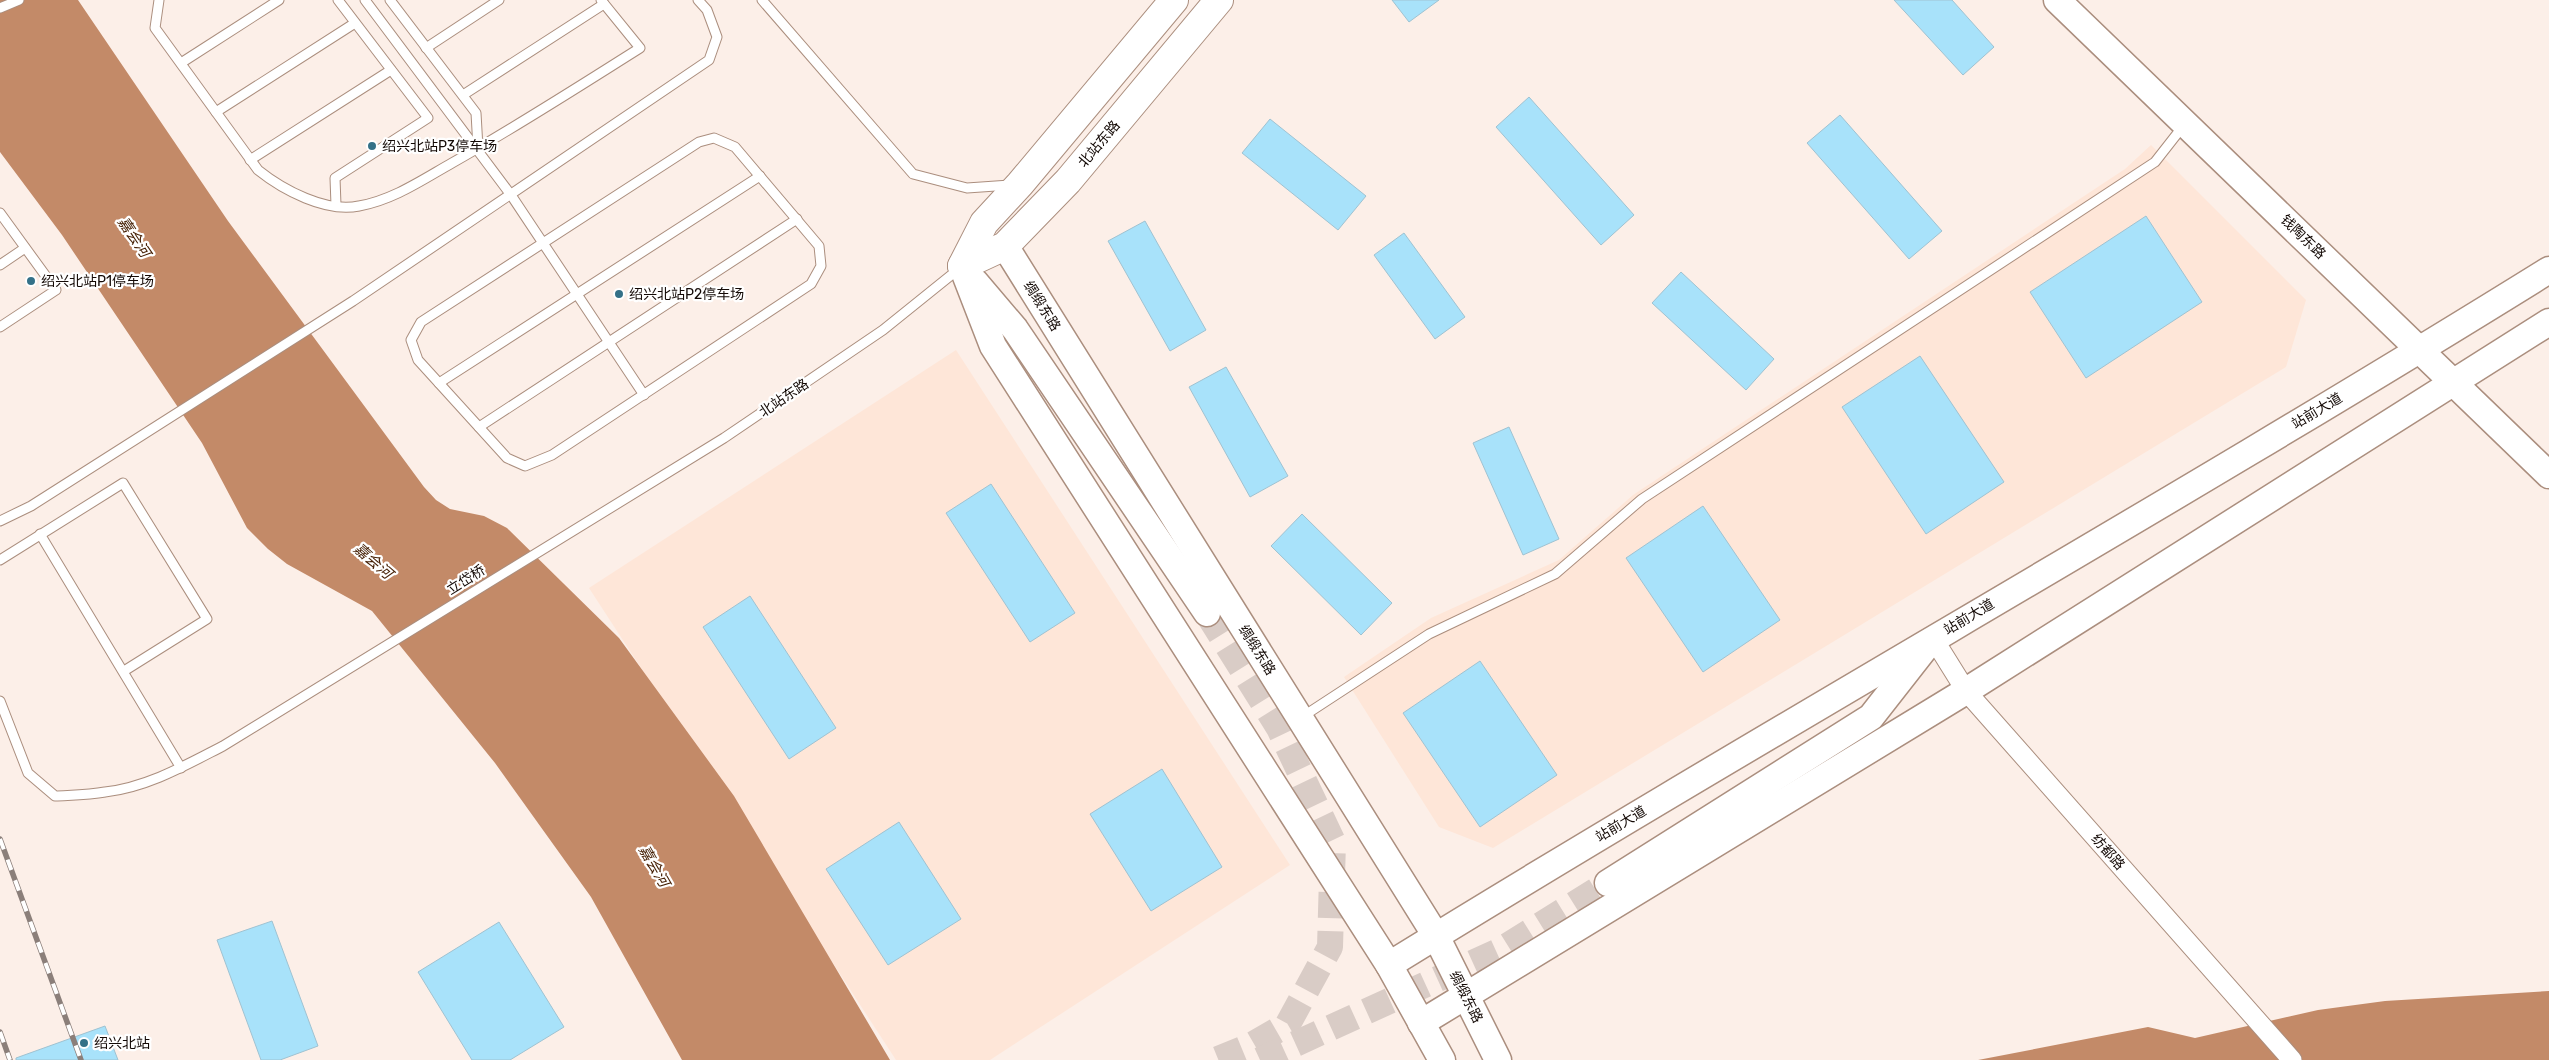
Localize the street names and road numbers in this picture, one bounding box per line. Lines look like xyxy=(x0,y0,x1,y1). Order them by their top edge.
street label: 北站东路 xyxy=(1074,117,1124,171)
street label: 钱陶东路 xyxy=(2277,211,2329,263)
street label: 绸缎东路 xyxy=(1020,278,1064,334)
street label: 北站东路 xyxy=(756,375,812,421)
street label: 站前大道 xyxy=(2289,389,2345,433)
street label: 立岱桥 xyxy=(444,562,488,598)
street label: 站前大道 xyxy=(1941,595,1997,639)
street label: 绸缎东路 xyxy=(1235,622,1279,678)
street label: 站前大道 xyxy=(1593,802,1649,846)
street label: 纺都路 xyxy=(2088,831,2128,873)
street label: 绸缎东路 xyxy=(1446,968,1486,1026)

